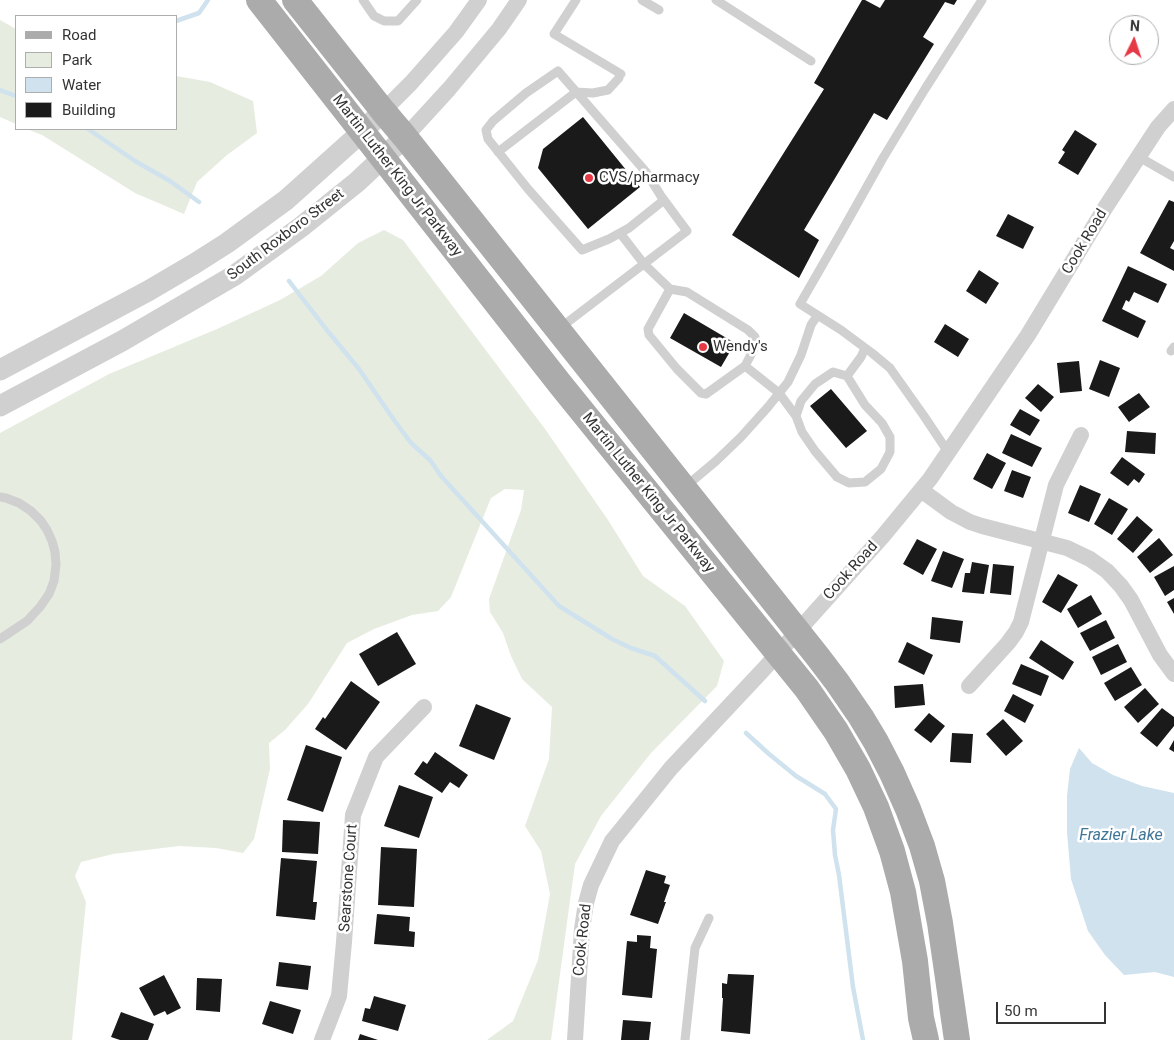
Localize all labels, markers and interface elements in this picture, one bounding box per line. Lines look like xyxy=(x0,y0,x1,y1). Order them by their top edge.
legend xyxy=(15,15,178,130)
north arrow xyxy=(1109,15,1159,65)
text: N xyxy=(1129,18,1140,34)
text: Road xyxy=(62,26,96,44)
text: Park xyxy=(62,51,92,69)
text: Water xyxy=(62,76,101,94)
street label: Martin Luther King Jr Parkway xyxy=(328,91,466,261)
text: Building xyxy=(62,101,116,119)
place label: CVS/pharmacy xyxy=(599,169,700,187)
marker: CVS/pharmacy xyxy=(583,172,595,184)
street label: South Roxboro Street xyxy=(224,185,348,285)
street label: Cook Road xyxy=(1059,206,1111,278)
place label: Wendy's xyxy=(713,338,768,356)
marker: Wendy's xyxy=(697,341,709,353)
street label: Martin Luther King Jr Parkway xyxy=(578,409,718,577)
street label: Cook Road xyxy=(820,538,882,604)
street label: Searstone Court xyxy=(336,823,362,933)
water label: Frazier Lake xyxy=(1079,826,1163,846)
street label: Cook Road xyxy=(570,903,596,977)
scale bar xyxy=(999,992,1109,1024)
text: 50 m xyxy=(1004,1002,1038,1020)

